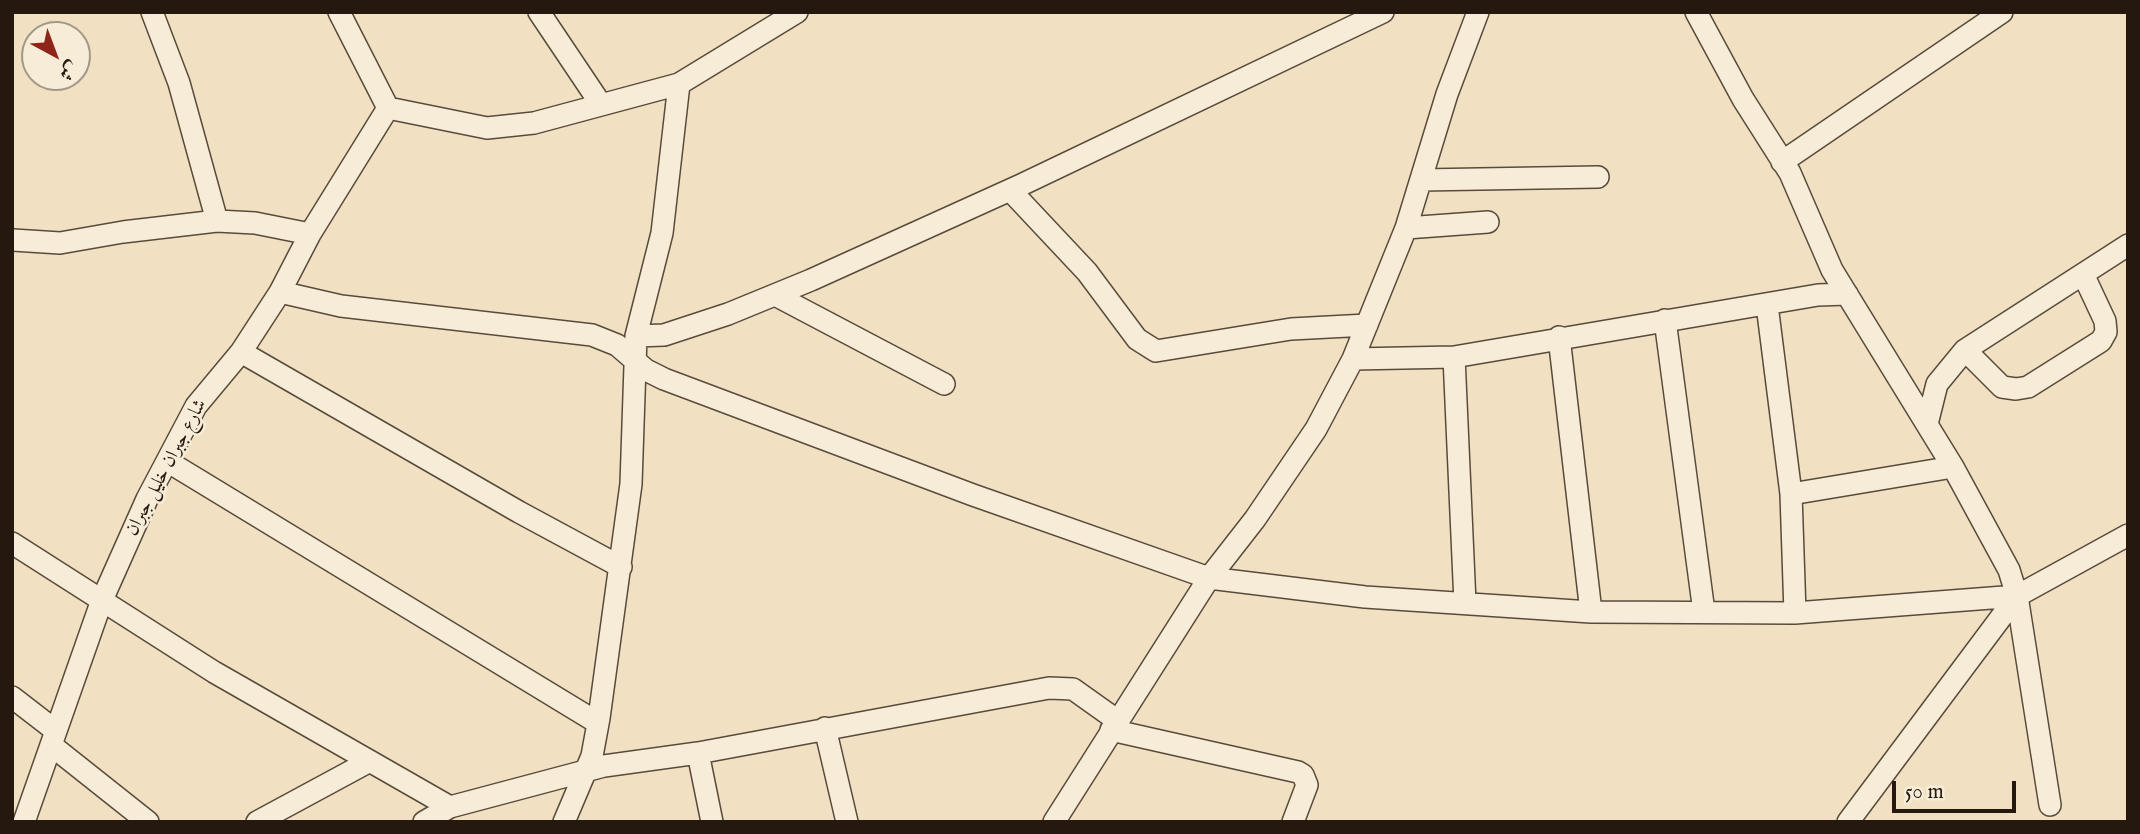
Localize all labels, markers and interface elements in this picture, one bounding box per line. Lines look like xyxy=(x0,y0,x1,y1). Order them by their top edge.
north arrow xyxy=(21,21,91,91)
text: ش xyxy=(53,55,83,86)
street label: شارع جبران خليل جبران xyxy=(121,396,213,540)
scale bar xyxy=(1895,768,2019,812)
text: 50 m xyxy=(1905,779,1944,806)

